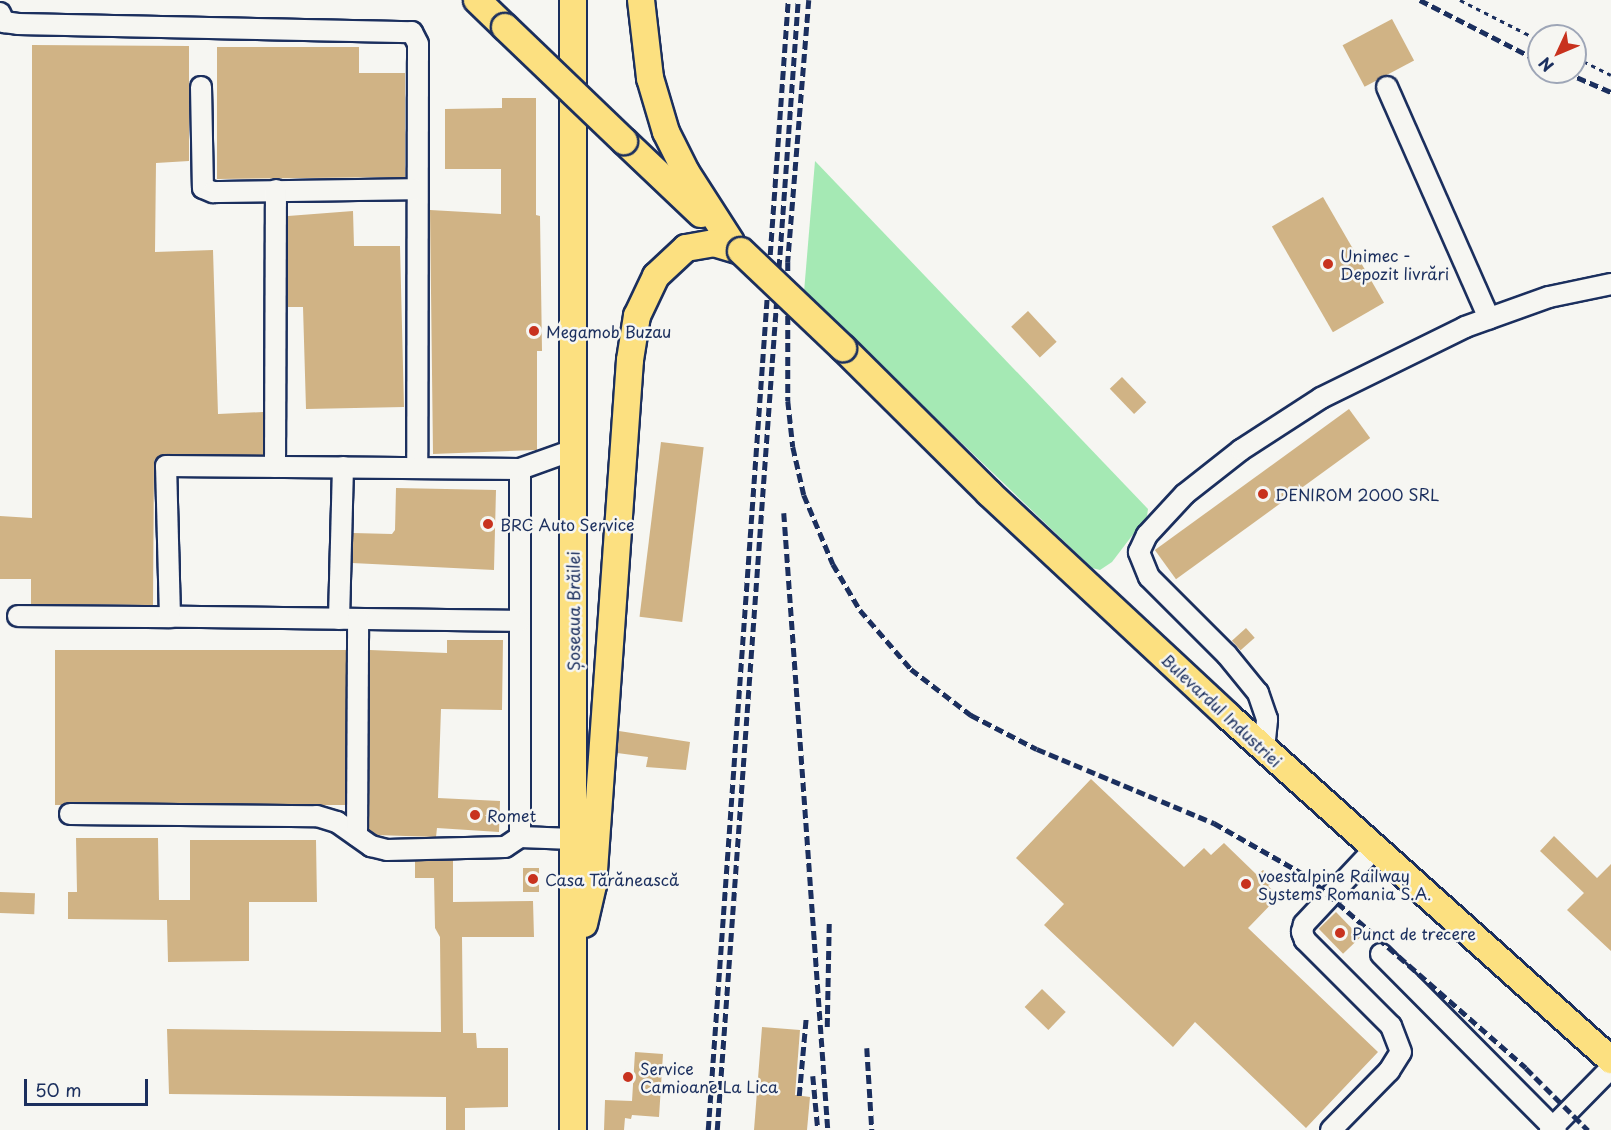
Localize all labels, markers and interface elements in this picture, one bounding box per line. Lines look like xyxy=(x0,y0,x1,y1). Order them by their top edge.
north arrow xyxy=(1527,24,1587,84)
text: N xyxy=(1532,52,1559,78)
place label: Unimec - Depozit livrări xyxy=(1340,245,1449,283)
marker: Unimec - Depozit livrări xyxy=(1321,257,1335,271)
place label: Megamob Buzau xyxy=(546,321,672,341)
marker: Megamob Buzau xyxy=(527,324,541,338)
place label: DENIROM 2000 SRL xyxy=(1275,484,1442,504)
marker: DENIROM 2000 SRL xyxy=(1256,487,1270,501)
place label: BRC Auto Service xyxy=(500,514,636,534)
marker: BRC Auto Service xyxy=(481,517,495,531)
street label: Șoseaua Brăilei xyxy=(563,551,583,671)
street label: Bulevardul Industriei xyxy=(1158,649,1286,771)
place label: Romet xyxy=(487,805,536,825)
marker: Romet xyxy=(468,808,482,822)
place label: voestalpine Railway Systems Romania S.A. xyxy=(1258,865,1432,903)
place label: Casa Tărănească xyxy=(545,869,679,889)
marker: Casa Tărănească xyxy=(526,872,540,886)
marker: voestalpine Railway Systems Romania S.A. xyxy=(1239,877,1253,891)
place label: Punct de trecere xyxy=(1352,923,1478,943)
marker: Punct de trecere xyxy=(1333,926,1347,940)
place label: Service Camioane La Lica xyxy=(640,1058,779,1096)
scale bar xyxy=(27,1067,152,1105)
marker: Service Camioane La Lica xyxy=(621,1070,635,1084)
text: 50 m xyxy=(35,1076,82,1103)

